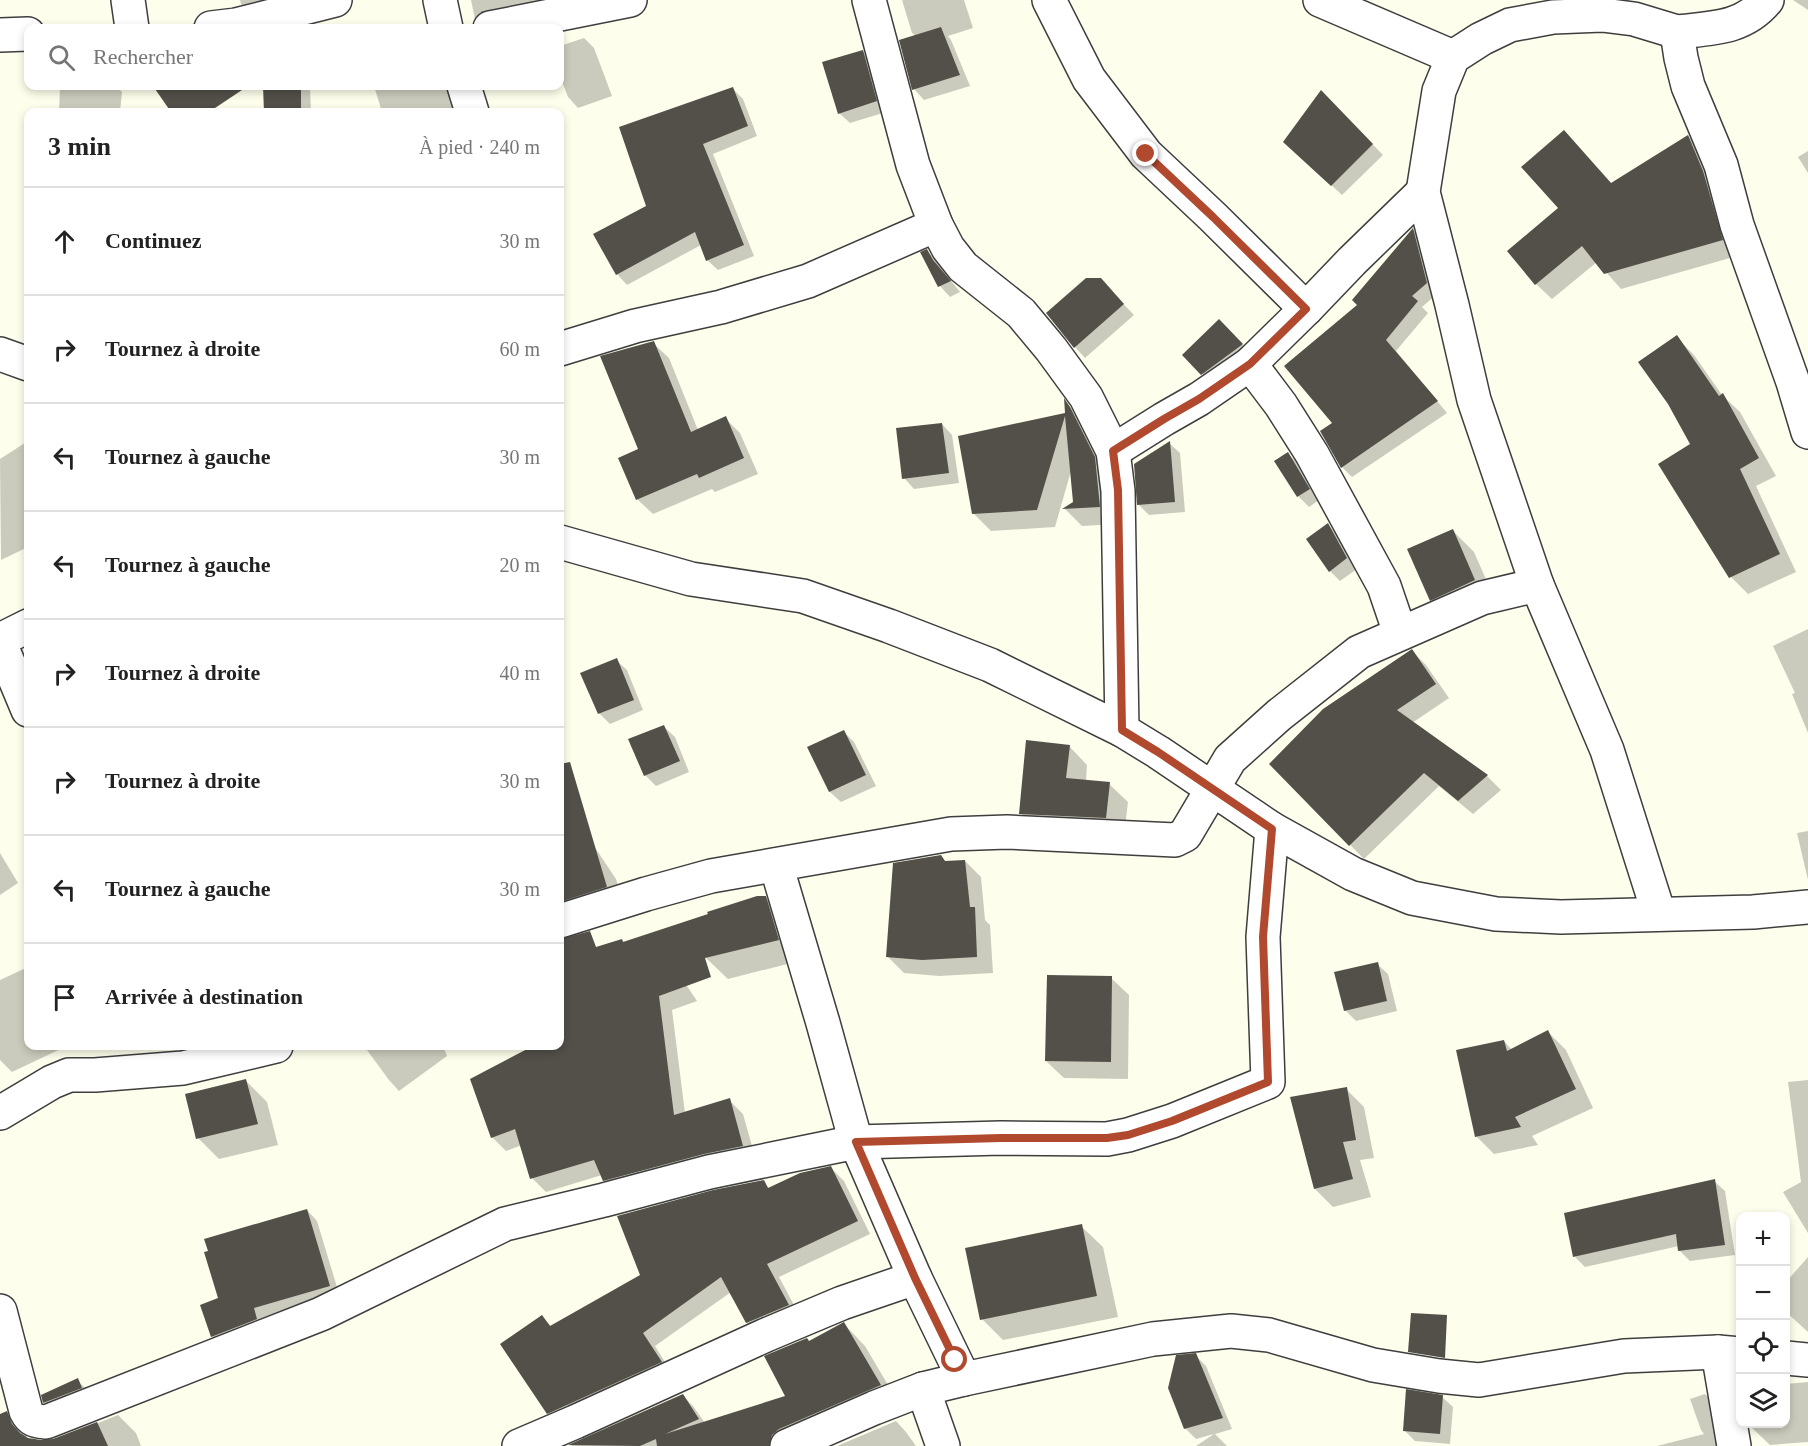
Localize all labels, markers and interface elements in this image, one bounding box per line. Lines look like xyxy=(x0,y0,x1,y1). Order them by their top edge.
search box xyxy=(24,24,564,90)
icon: search xyxy=(45,41,78,74)
text: Rechercher xyxy=(93,44,193,69)
text: 3 min xyxy=(48,132,111,161)
text: À pied · 240 m xyxy=(419,136,540,158)
route end xyxy=(1132,140,1158,166)
icon: ahead xyxy=(48,225,81,258)
text: Continuez xyxy=(105,228,202,253)
text: 30 m xyxy=(499,230,540,252)
icon: right xyxy=(48,333,81,366)
text: Tournez à droite xyxy=(105,336,260,361)
text: 60 m xyxy=(499,338,540,360)
icon: left xyxy=(48,441,81,474)
text: Tournez à gauche xyxy=(105,444,270,469)
text: 30 m xyxy=(499,446,540,468)
icon: left xyxy=(48,549,81,582)
text: Tournez à gauche xyxy=(105,552,270,577)
text: 20 m xyxy=(499,554,540,576)
icon: right xyxy=(48,657,81,690)
text: Tournez à droite xyxy=(105,660,260,685)
text: 40 m xyxy=(499,662,540,684)
icon: right xyxy=(48,765,81,798)
text: Tournez à droite xyxy=(105,768,260,793)
text: 30 m xyxy=(499,770,540,792)
icon: left xyxy=(48,873,81,906)
text: Tournez à gauche xyxy=(105,876,270,901)
text: 30 m xyxy=(499,878,540,900)
icon: arrive xyxy=(48,981,81,1014)
text: Arrivée à destination xyxy=(105,984,303,1009)
map controls xyxy=(1736,1212,1790,1428)
button: + xyxy=(1736,1212,1790,1266)
button: − xyxy=(1736,1266,1790,1320)
button: locate xyxy=(1736,1320,1790,1374)
route start xyxy=(941,1346,967,1372)
button: layers xyxy=(1736,1374,1790,1428)

